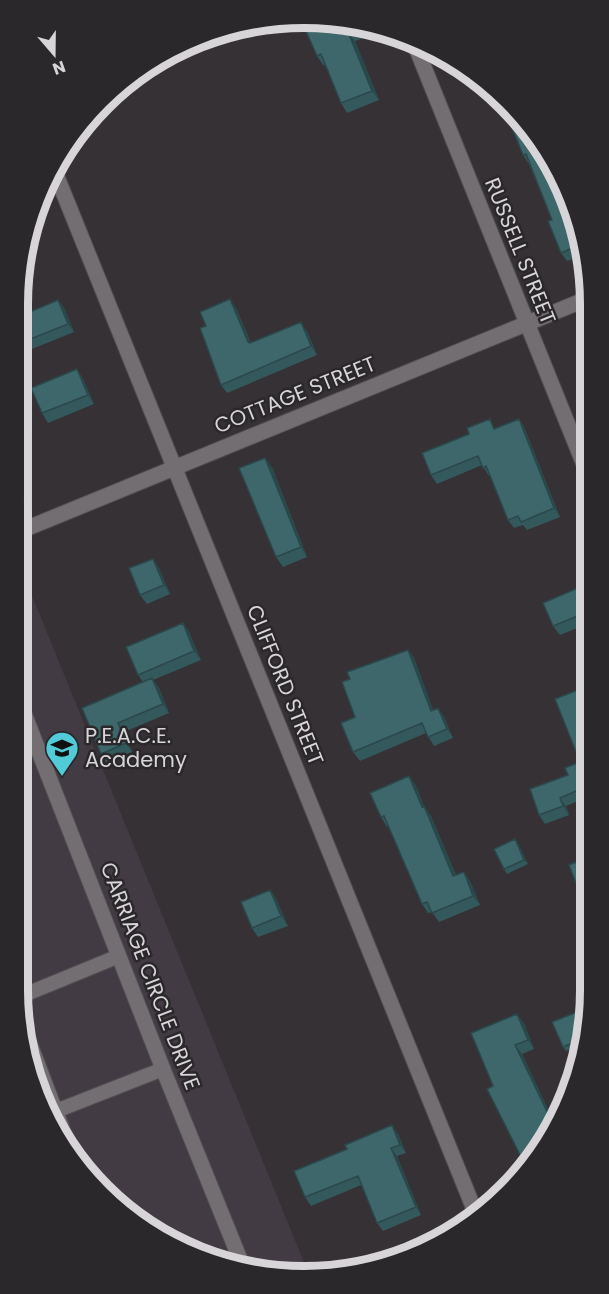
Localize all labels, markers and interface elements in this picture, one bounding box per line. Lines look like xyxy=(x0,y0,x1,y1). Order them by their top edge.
north arrow xyxy=(24,24,84,84)
text: N xyxy=(49,55,69,80)
street label: RUSSELL STREET xyxy=(478,173,563,328)
street label: COTTAGE STREET xyxy=(210,349,380,440)
street label: CLIFFORD STREET xyxy=(240,600,331,769)
place label: P.E.A.C.E. Academy xyxy=(85,721,187,774)
school or university icon: P.E.A.C.E. Academy xyxy=(44,730,80,777)
street label: CARRIAGE CIRCLE DRIVE xyxy=(94,858,207,1094)

